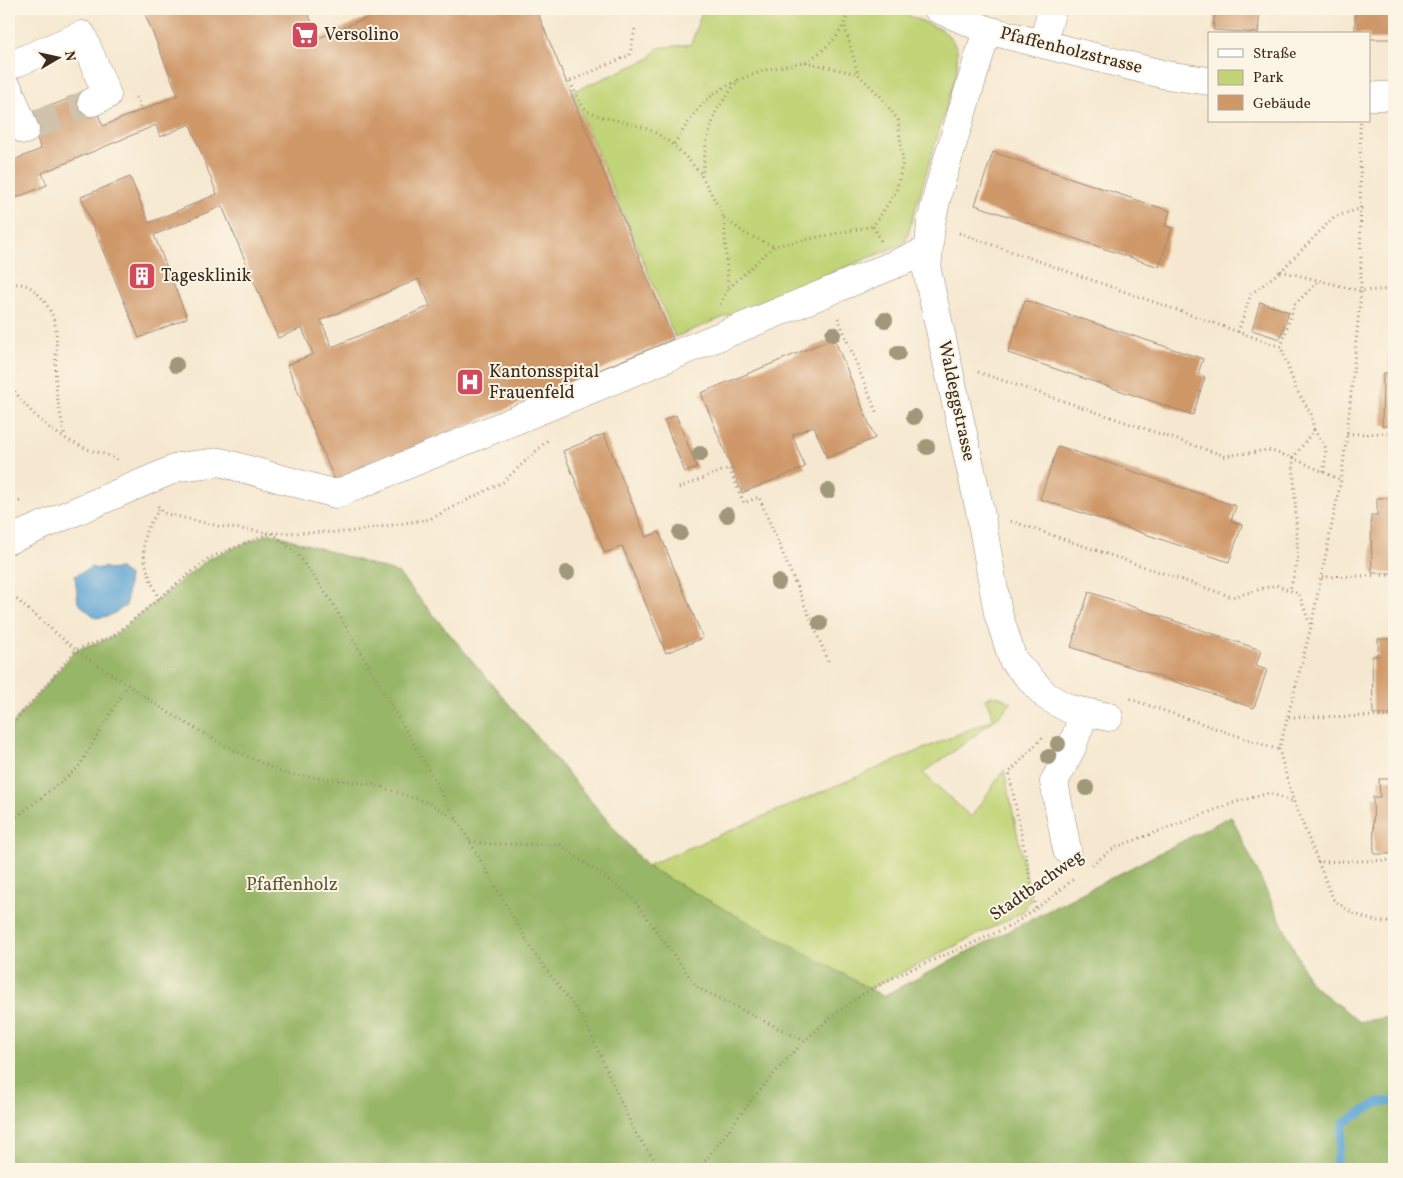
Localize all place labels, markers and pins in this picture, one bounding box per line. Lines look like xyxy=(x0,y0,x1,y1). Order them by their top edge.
supermarket icon: Versolino xyxy=(290,20,320,50)
place label: Versolino xyxy=(324,23,399,48)
building icon: Tagesklinik xyxy=(127,261,157,291)
place label: Tagesklinik xyxy=(161,264,252,289)
place label: Kantonsspital Frauenfeld xyxy=(489,360,599,406)
hospital icon: Kantonsspital Frauenfeld xyxy=(455,367,485,397)

